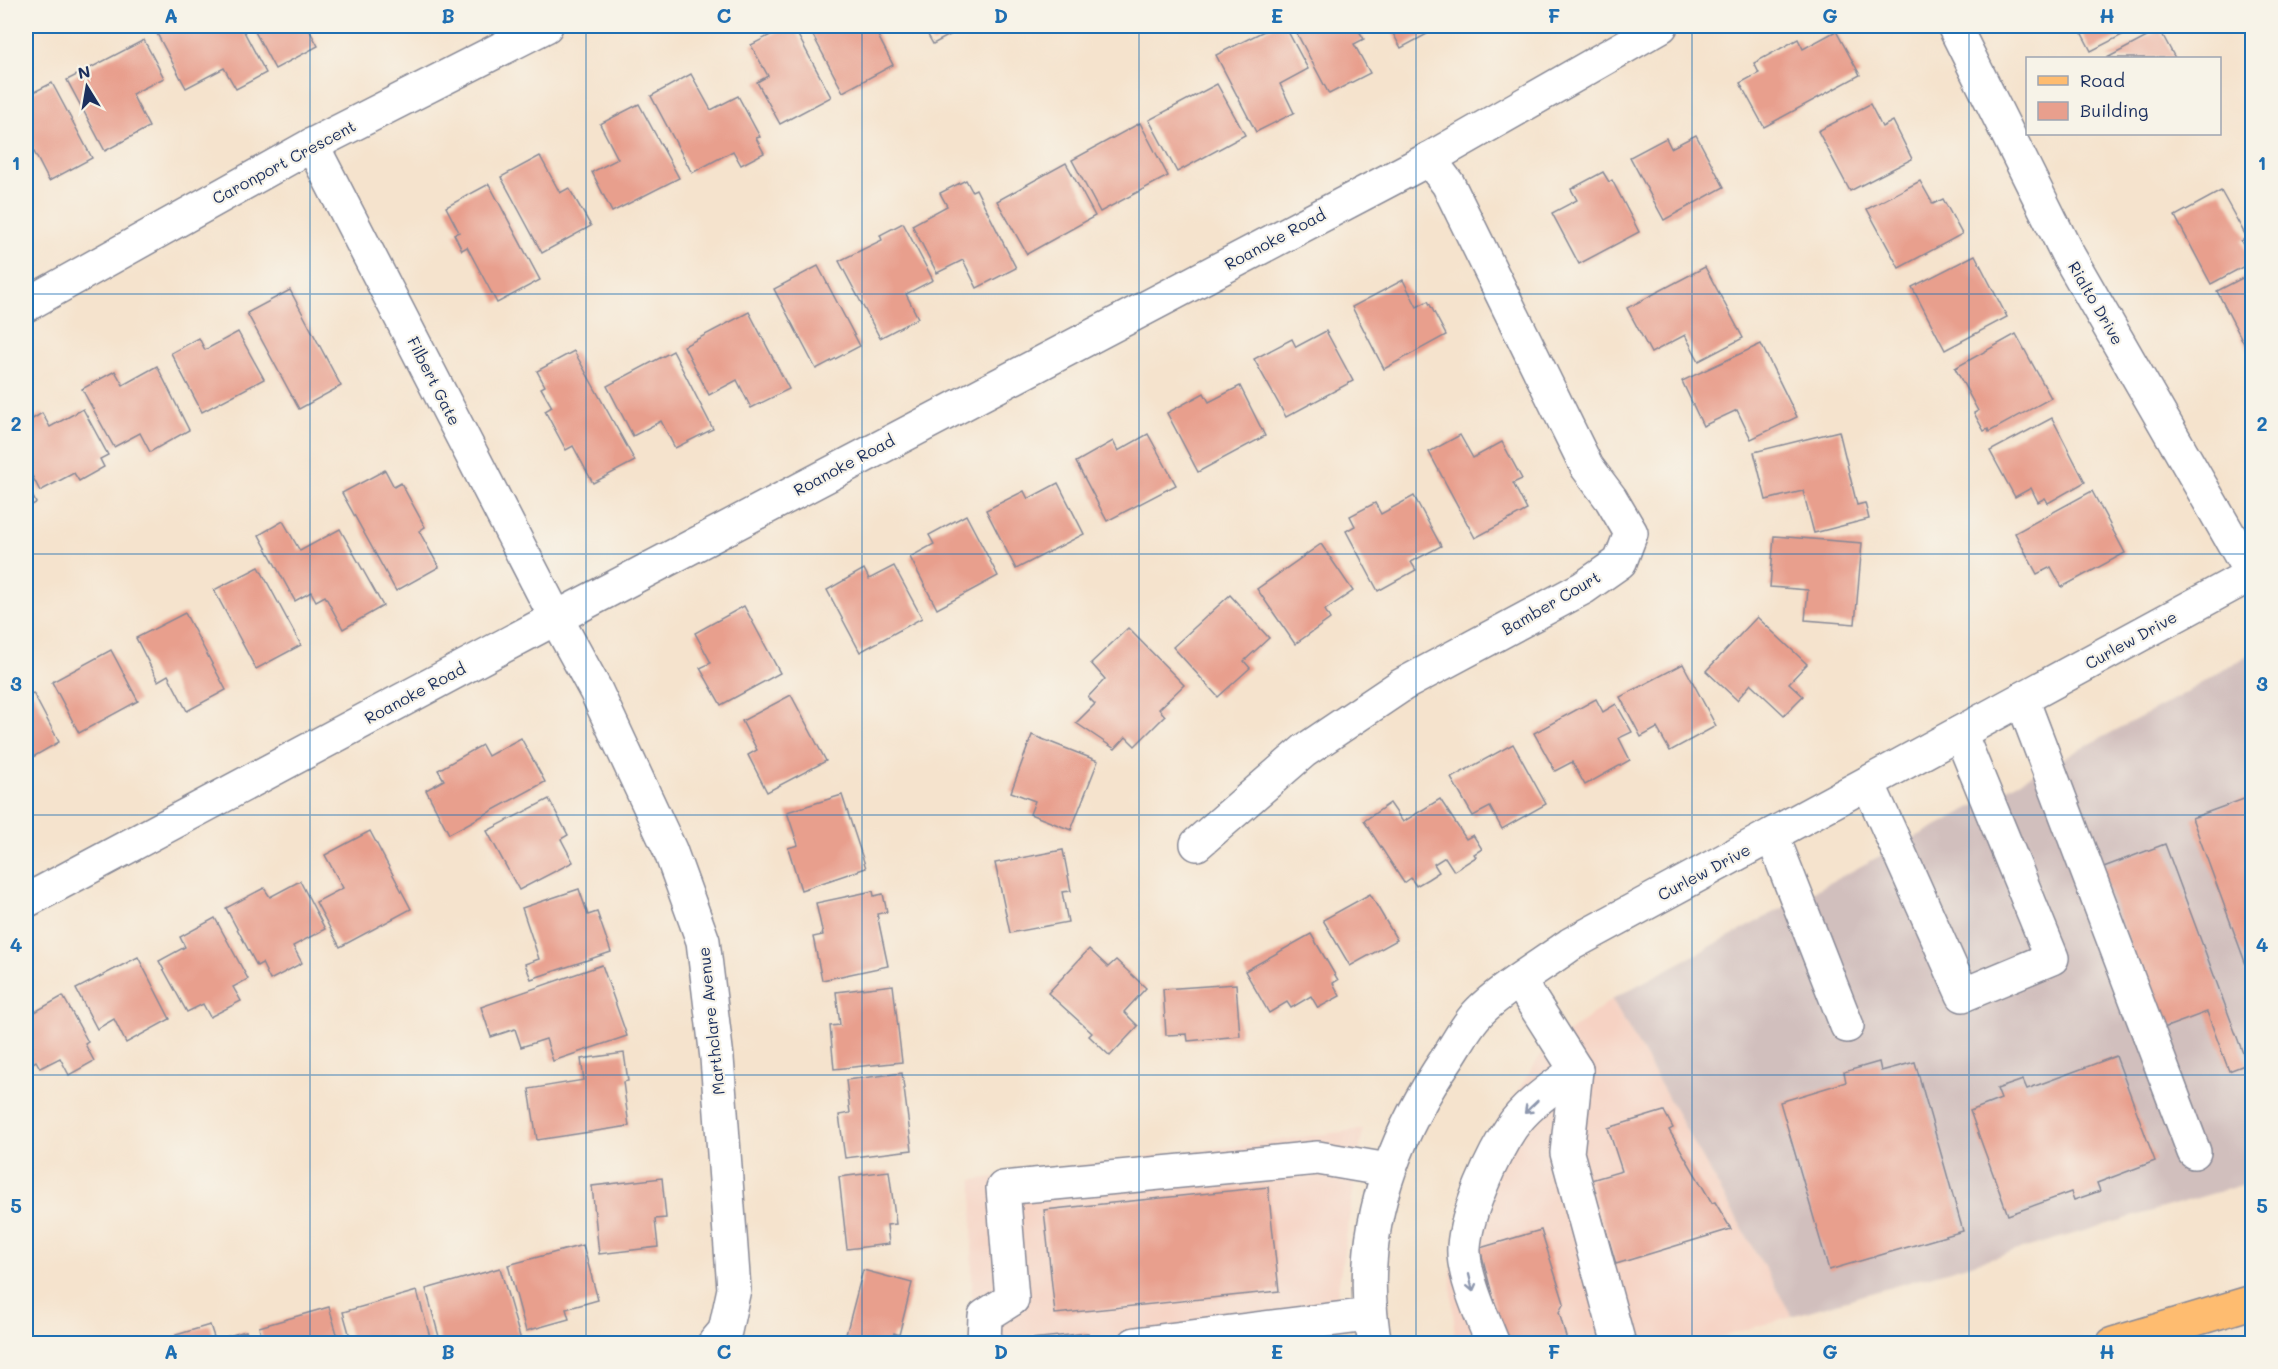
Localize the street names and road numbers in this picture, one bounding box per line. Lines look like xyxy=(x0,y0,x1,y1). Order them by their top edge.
street label: Caronport Crescent xyxy=(208,115,359,208)
street label: Roanoke Road xyxy=(1221,203,1329,274)
street label: Rialto Drive xyxy=(2064,257,2129,348)
street label: Filbert Gate xyxy=(403,333,466,429)
street label: Roanoke Road xyxy=(790,429,898,500)
street label: Bamber Court xyxy=(1498,566,1604,639)
street label: Curlew Drive xyxy=(2081,606,2180,673)
street label: Roanoke Road xyxy=(361,657,469,728)
street label: Curlew Drive xyxy=(1654,838,1754,905)
street label: Marthclare Avenue xyxy=(692,946,729,1096)

